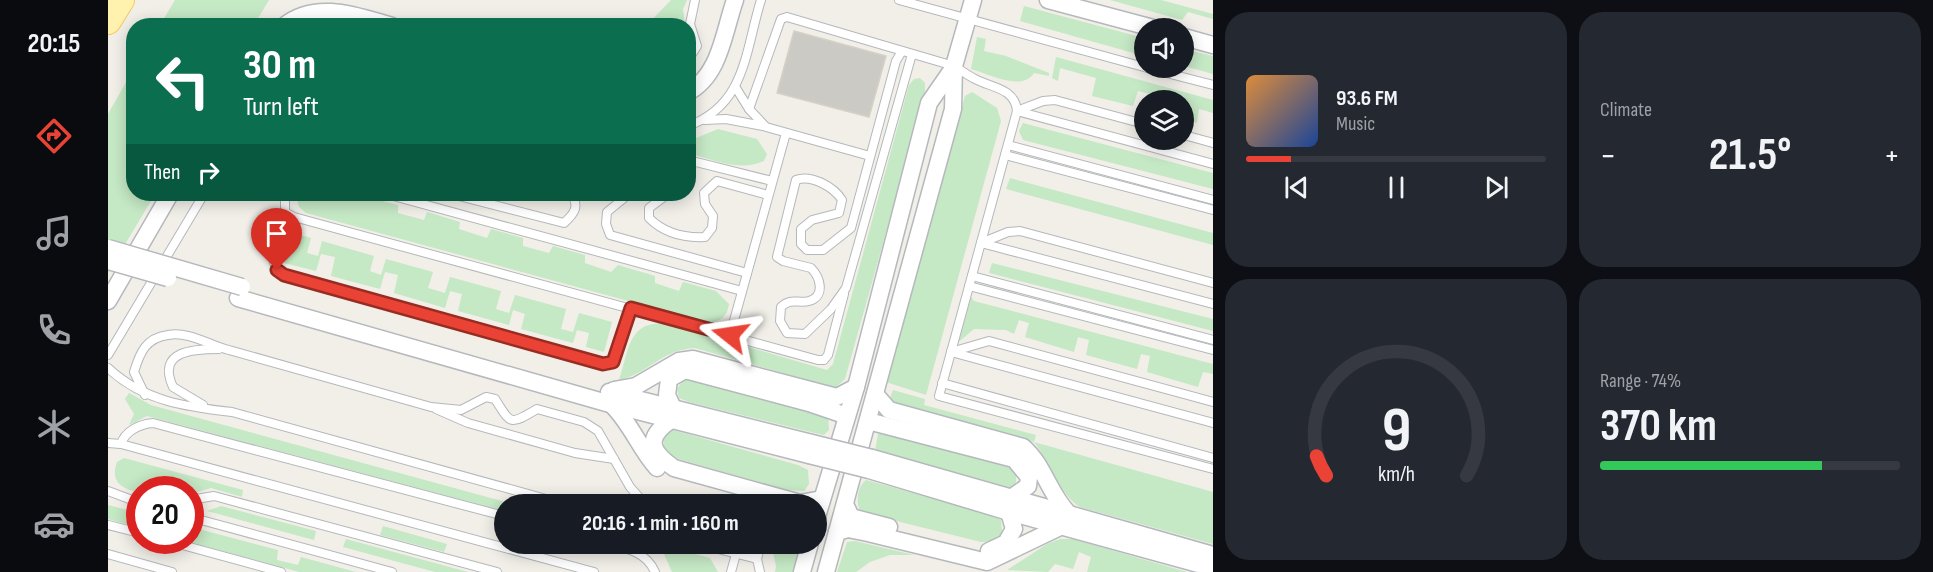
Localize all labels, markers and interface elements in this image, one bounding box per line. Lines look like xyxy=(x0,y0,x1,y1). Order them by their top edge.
map controls xyxy=(1134,18,1194,150)
button: sound xyxy=(1134,18,1194,78)
text: 20:15 xyxy=(28,28,80,60)
text: 30 m xyxy=(243,40,316,91)
icon: left xyxy=(144,42,222,120)
text: 93.6 FM xyxy=(1336,85,1398,112)
button: layers xyxy=(1134,90,1194,150)
text: Turn left xyxy=(243,91,319,123)
text: Climate xyxy=(1600,98,1652,122)
text: Music xyxy=(1336,112,1375,136)
icon: directions xyxy=(33,115,75,157)
text: 21.5° xyxy=(1709,128,1791,183)
text: − xyxy=(1600,136,1616,176)
text: + xyxy=(1884,136,1900,176)
icon: right xyxy=(192,156,225,189)
text: Then xyxy=(144,159,180,186)
icon: previous xyxy=(1280,171,1313,204)
icon: pause xyxy=(1380,171,1413,204)
icon: next xyxy=(1480,171,1513,204)
pin xyxy=(251,208,302,270)
icon: music xyxy=(33,212,75,254)
icon: arrive xyxy=(260,217,293,250)
position arrow xyxy=(698,303,762,367)
icon: phone xyxy=(33,309,75,351)
text: Range · 74% xyxy=(1600,369,1681,393)
text: 9 xyxy=(1381,394,1411,469)
text: 370 km xyxy=(1600,399,1717,454)
icon: climate xyxy=(33,406,75,448)
text: km/h xyxy=(1377,463,1415,488)
speed limit sign: 20 xyxy=(126,476,204,554)
icon: car xyxy=(33,503,75,545)
text: 20:16 · 1 min · 160 m xyxy=(582,510,739,537)

